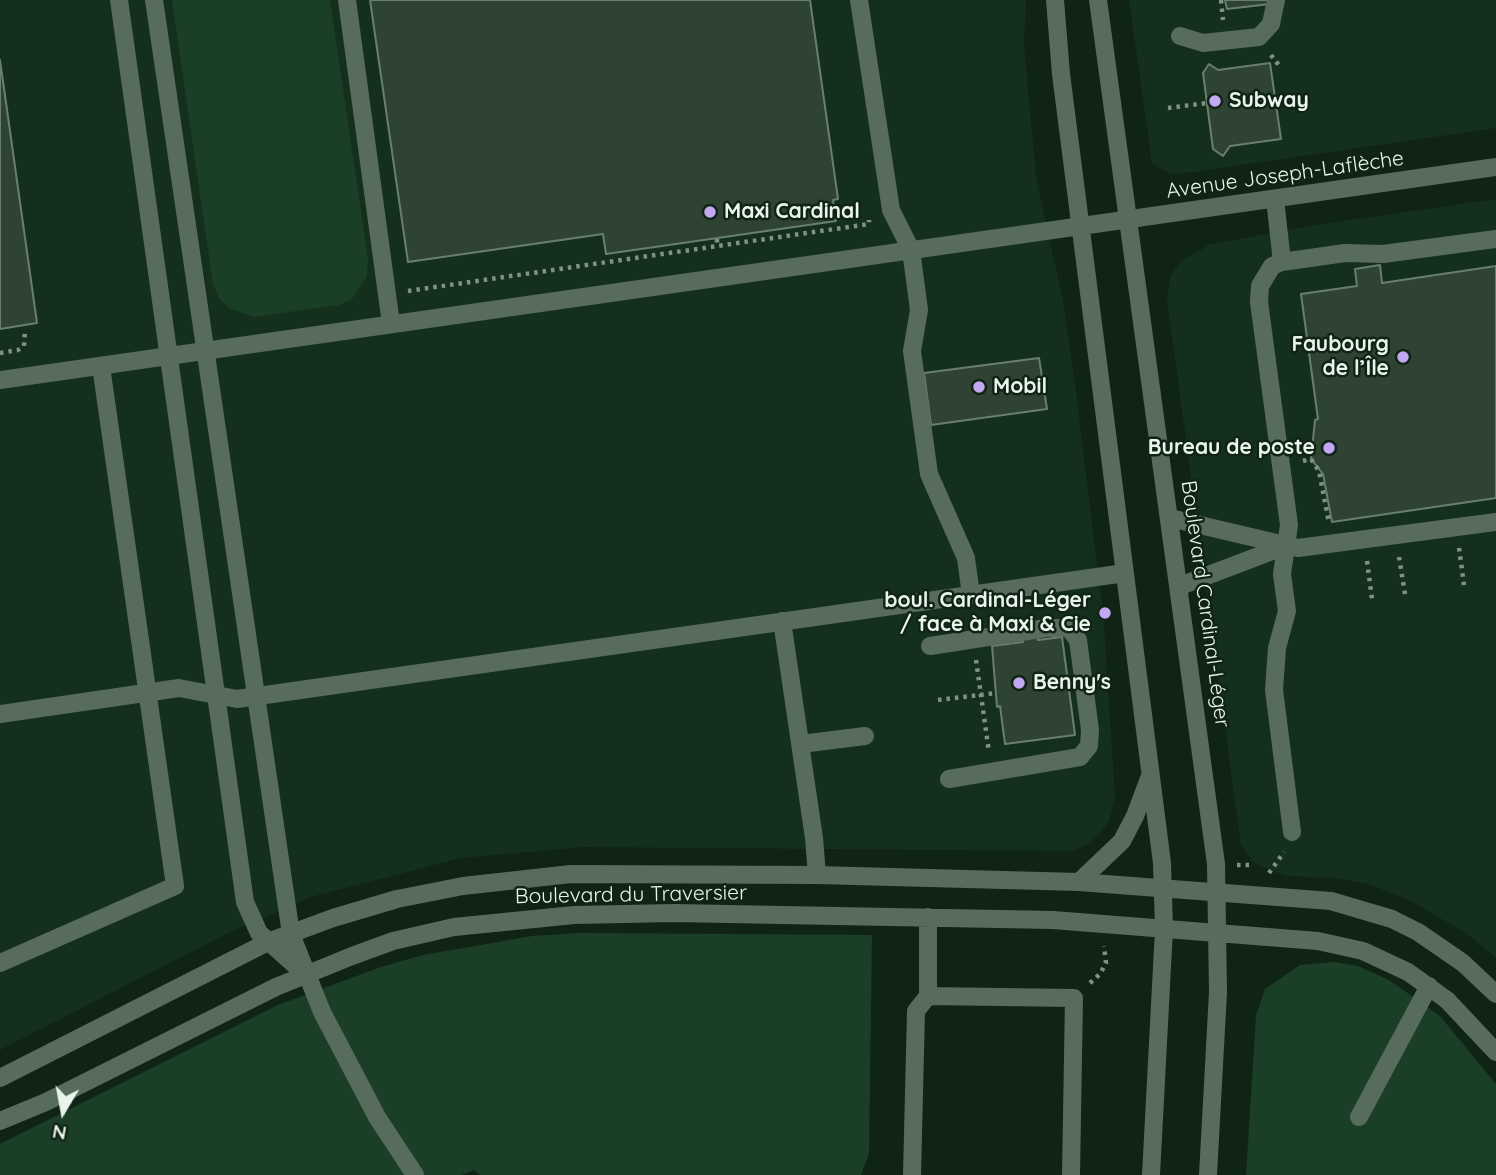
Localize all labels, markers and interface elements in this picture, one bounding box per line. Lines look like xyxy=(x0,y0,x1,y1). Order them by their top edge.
place label: Subway xyxy=(1229,88,1309,114)
marker: Subway xyxy=(1207,93,1223,109)
street label: Avenue Joseph-Laflèche xyxy=(1165,146,1405,204)
place label: Maxi Cardinal xyxy=(724,199,860,225)
marker: Maxi Cardinal xyxy=(702,204,718,220)
place label: Faubourg de l’Île xyxy=(1291,332,1389,382)
marker: Faubourg de l’Île xyxy=(1395,349,1411,365)
place label: Mobil xyxy=(993,374,1047,400)
marker: Mobil xyxy=(971,379,987,395)
place label: Bureau de poste xyxy=(1148,435,1315,461)
marker: Bureau de poste xyxy=(1321,440,1337,456)
street label: Boulevard Cardinal-Léger xyxy=(1175,479,1235,729)
place label: boul. Cardinal-Léger / face à Maxi & Cie xyxy=(884,588,1091,638)
marker: boul. Cardinal-Léger / face à Maxi & Cie xyxy=(1097,605,1113,621)
place label: Benny's xyxy=(1033,670,1111,696)
marker: Benny's xyxy=(1011,675,1027,691)
street label: Boulevard du Traversier xyxy=(515,880,747,910)
north arrow xyxy=(28,1077,98,1147)
text: N xyxy=(50,1120,68,1146)

